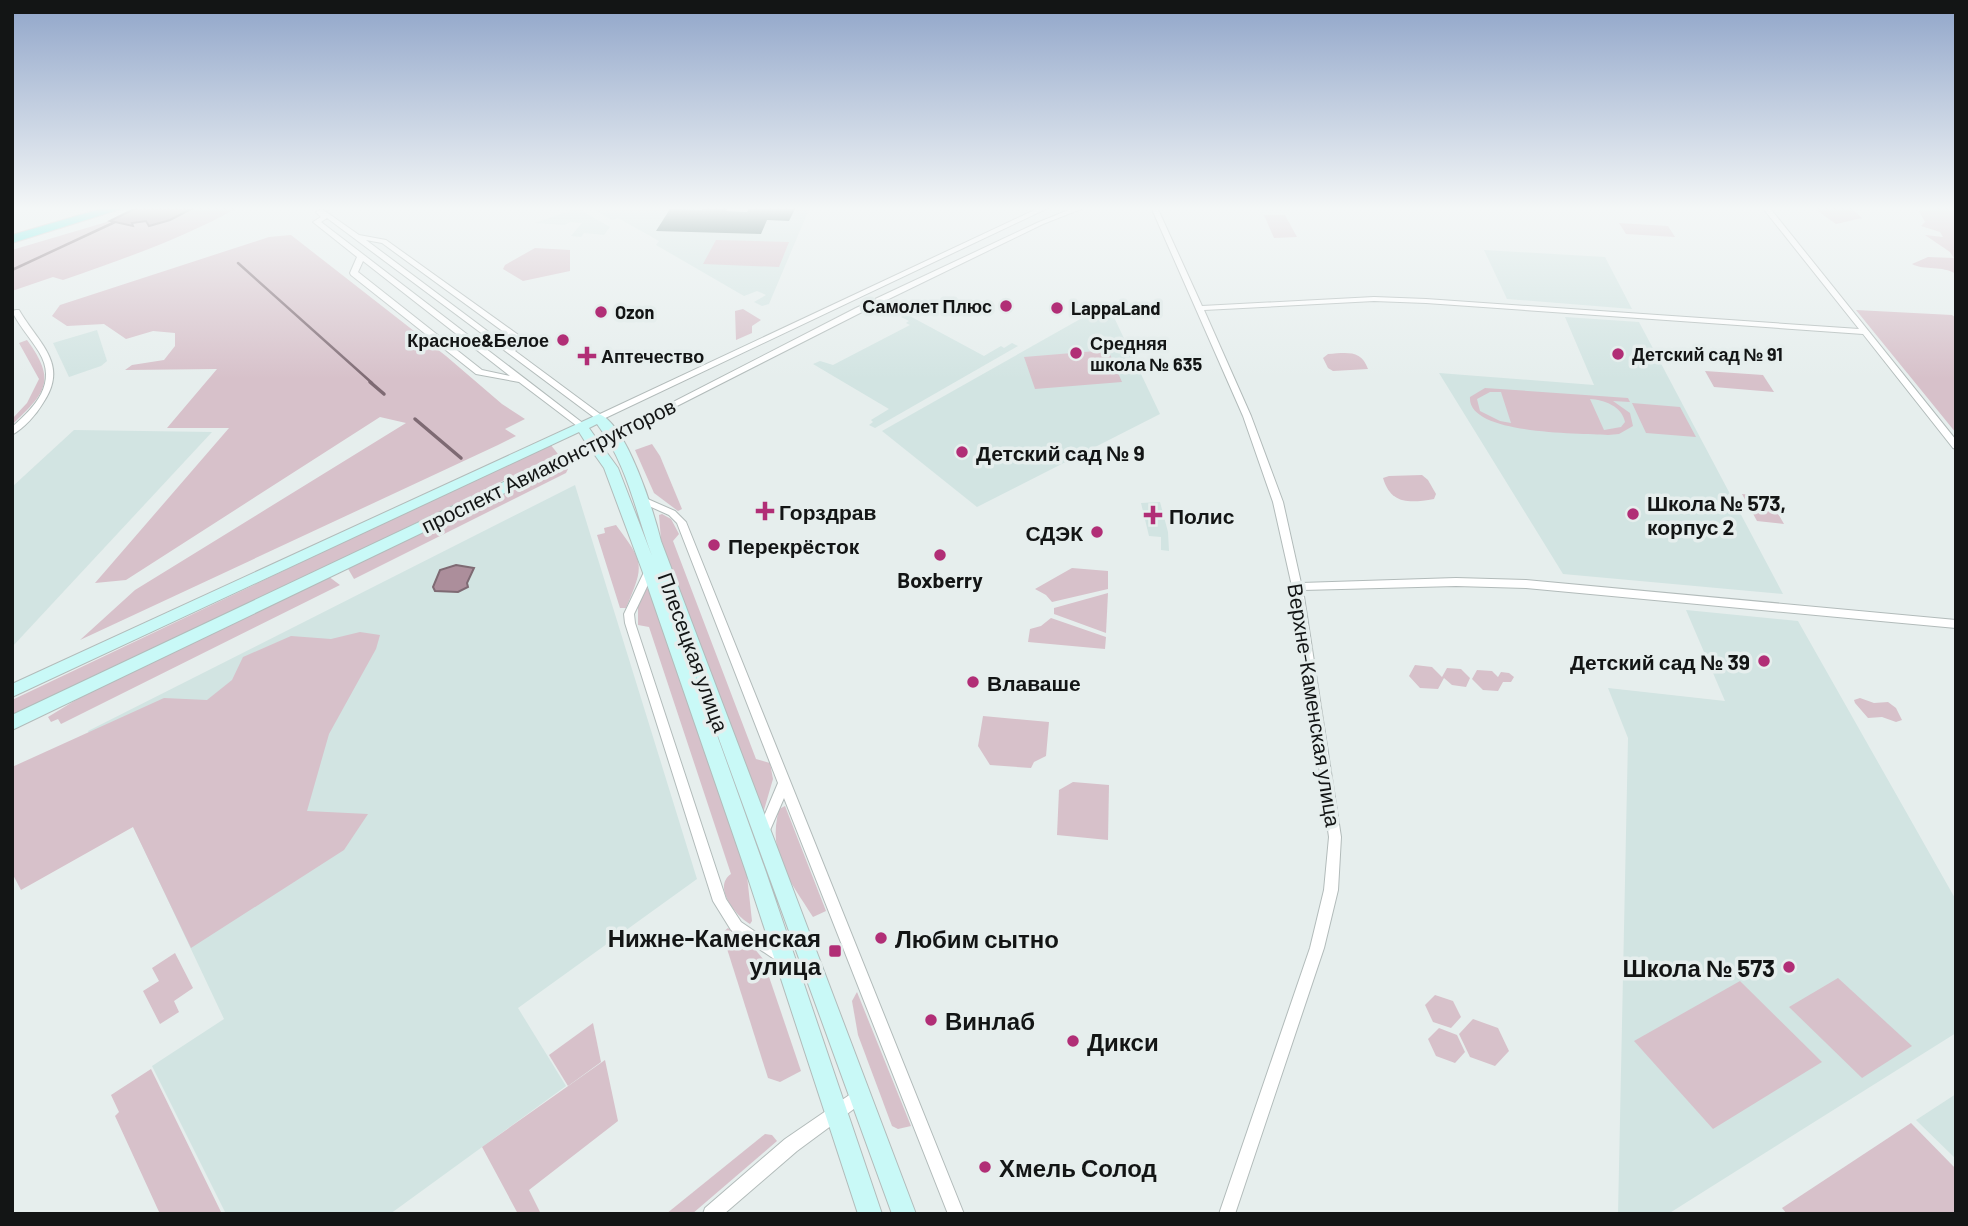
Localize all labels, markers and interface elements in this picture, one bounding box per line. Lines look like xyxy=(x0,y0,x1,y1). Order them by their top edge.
place label: Самолет Плюс xyxy=(862,295,992,317)
place label: LappaLand xyxy=(1071,297,1161,319)
marker: Самолет Плюс xyxy=(998,298,1014,314)
marker: LappaLand xyxy=(1049,300,1065,316)
place label: Ozon xyxy=(615,301,654,323)
marker: Ozon xyxy=(593,304,609,320)
place label: Красное&Белое xyxy=(407,329,549,351)
marker: Красное&Белое xyxy=(555,332,571,348)
place label: Средняя школа № 635 xyxy=(1090,332,1202,375)
place label: Детский сад № 91 xyxy=(1632,343,1783,365)
place label: Аптечество xyxy=(601,345,704,367)
marker: Средняя школа № 635 xyxy=(1068,345,1084,361)
marker: Детский сад № 91 xyxy=(1610,346,1626,362)
marker: Аптечество xyxy=(579,348,595,364)
street label: проспект Авиаконструкторов xyxy=(417,392,679,538)
place label: Детский сад № 9 xyxy=(976,440,1145,465)
marker: Детский сад № 9 xyxy=(954,444,970,460)
place label: Школа № 573, корпус 2 xyxy=(1647,490,1786,539)
place label: Горздрав xyxy=(779,499,877,524)
marker: Горздрав xyxy=(757,503,773,519)
place label: Полис xyxy=(1169,503,1235,528)
marker: Полис xyxy=(1143,505,1163,525)
marker: Школа № 573, корпус 2 xyxy=(1625,506,1641,522)
place label: СДЭК xyxy=(1025,520,1083,545)
marker: СДЭК xyxy=(1089,524,1105,540)
place label: Перекрёсток xyxy=(728,533,860,558)
marker: Перекрёсток xyxy=(706,537,722,553)
marker: Boxberry xyxy=(932,547,948,563)
place label: Boxberry xyxy=(897,567,983,592)
street label: Плесецкая улица xyxy=(654,569,735,735)
street label: Верхне-Каменская улица xyxy=(1283,582,1347,829)
place label: Детский сад № 39 xyxy=(1570,649,1750,674)
marker: Детский сад № 39 xyxy=(1756,653,1772,669)
place label: Влаваше xyxy=(987,670,1081,695)
marker: Влаваше xyxy=(965,674,981,690)
place label: Нижне-Каменская улица xyxy=(608,923,822,980)
place label: Любим сытно xyxy=(895,924,1059,953)
marker: Любим сытно xyxy=(873,930,889,946)
marker: Нижне-Каменская улица xyxy=(827,943,843,959)
place label: Школа № 573 xyxy=(1622,953,1775,982)
marker: Школа № 573 xyxy=(1781,959,1797,975)
place label: Винлаб xyxy=(945,1006,1035,1035)
marker: Винлаб xyxy=(923,1012,939,1028)
place label: Дикси xyxy=(1087,1027,1159,1056)
marker: Дикси xyxy=(1065,1033,1081,1049)
place label: Хмель Солод xyxy=(999,1153,1157,1182)
marker: Хмель Солод xyxy=(977,1159,993,1175)

